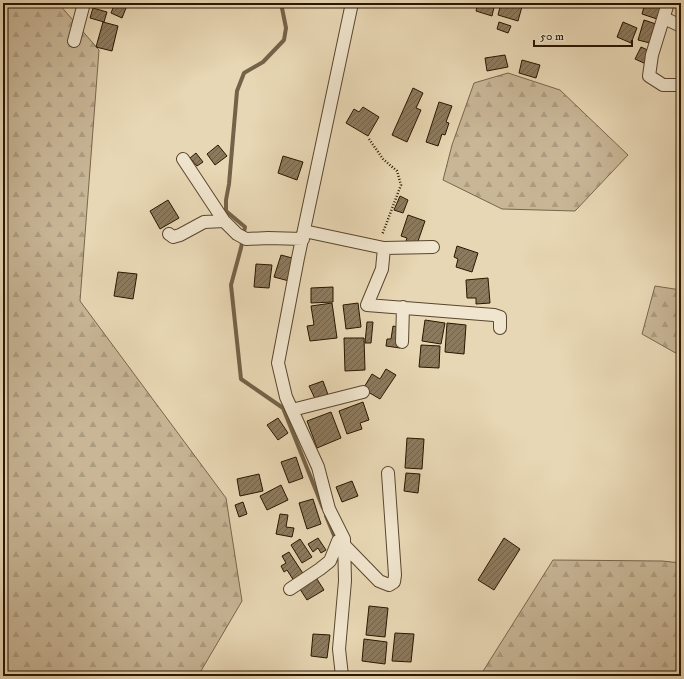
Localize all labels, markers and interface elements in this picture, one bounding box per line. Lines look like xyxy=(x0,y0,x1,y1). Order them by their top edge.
scale bar xyxy=(534,22,632,48)
text: 50 m xyxy=(540,29,564,44)

